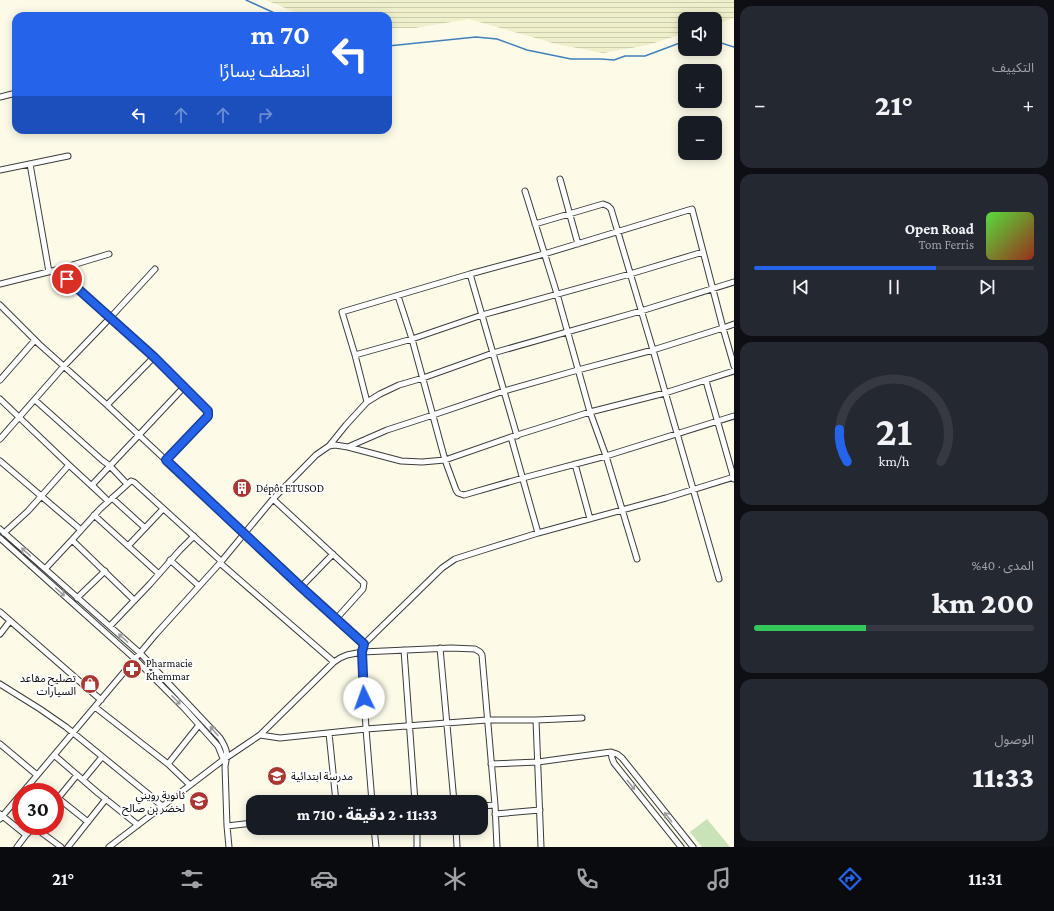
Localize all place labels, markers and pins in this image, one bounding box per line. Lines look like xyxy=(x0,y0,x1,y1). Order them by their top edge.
pin xyxy=(50,262,84,296)
building icon: Dépôt ETUSOD xyxy=(231,477,253,499)
place label: Dépôt ETUSOD xyxy=(256,482,324,495)
place label: Pharmacie Khemmar xyxy=(146,657,193,682)
pharmacy icon: Pharmacie Khemmar xyxy=(121,658,143,680)
place label: تصليح مقاعد السيارات xyxy=(20,672,76,698)
shop icon: تصليح مقاعد السيارات xyxy=(79,673,101,695)
school or university icon: مدرسة ابتدائية xyxy=(266,765,288,787)
place label: مدرسة ابتدائية xyxy=(291,770,353,783)
place label: ثانوية رويني لخضر بن صالح xyxy=(122,789,185,816)
school or university icon: ثانوية رويني لخضر بن صالح xyxy=(188,790,210,812)

